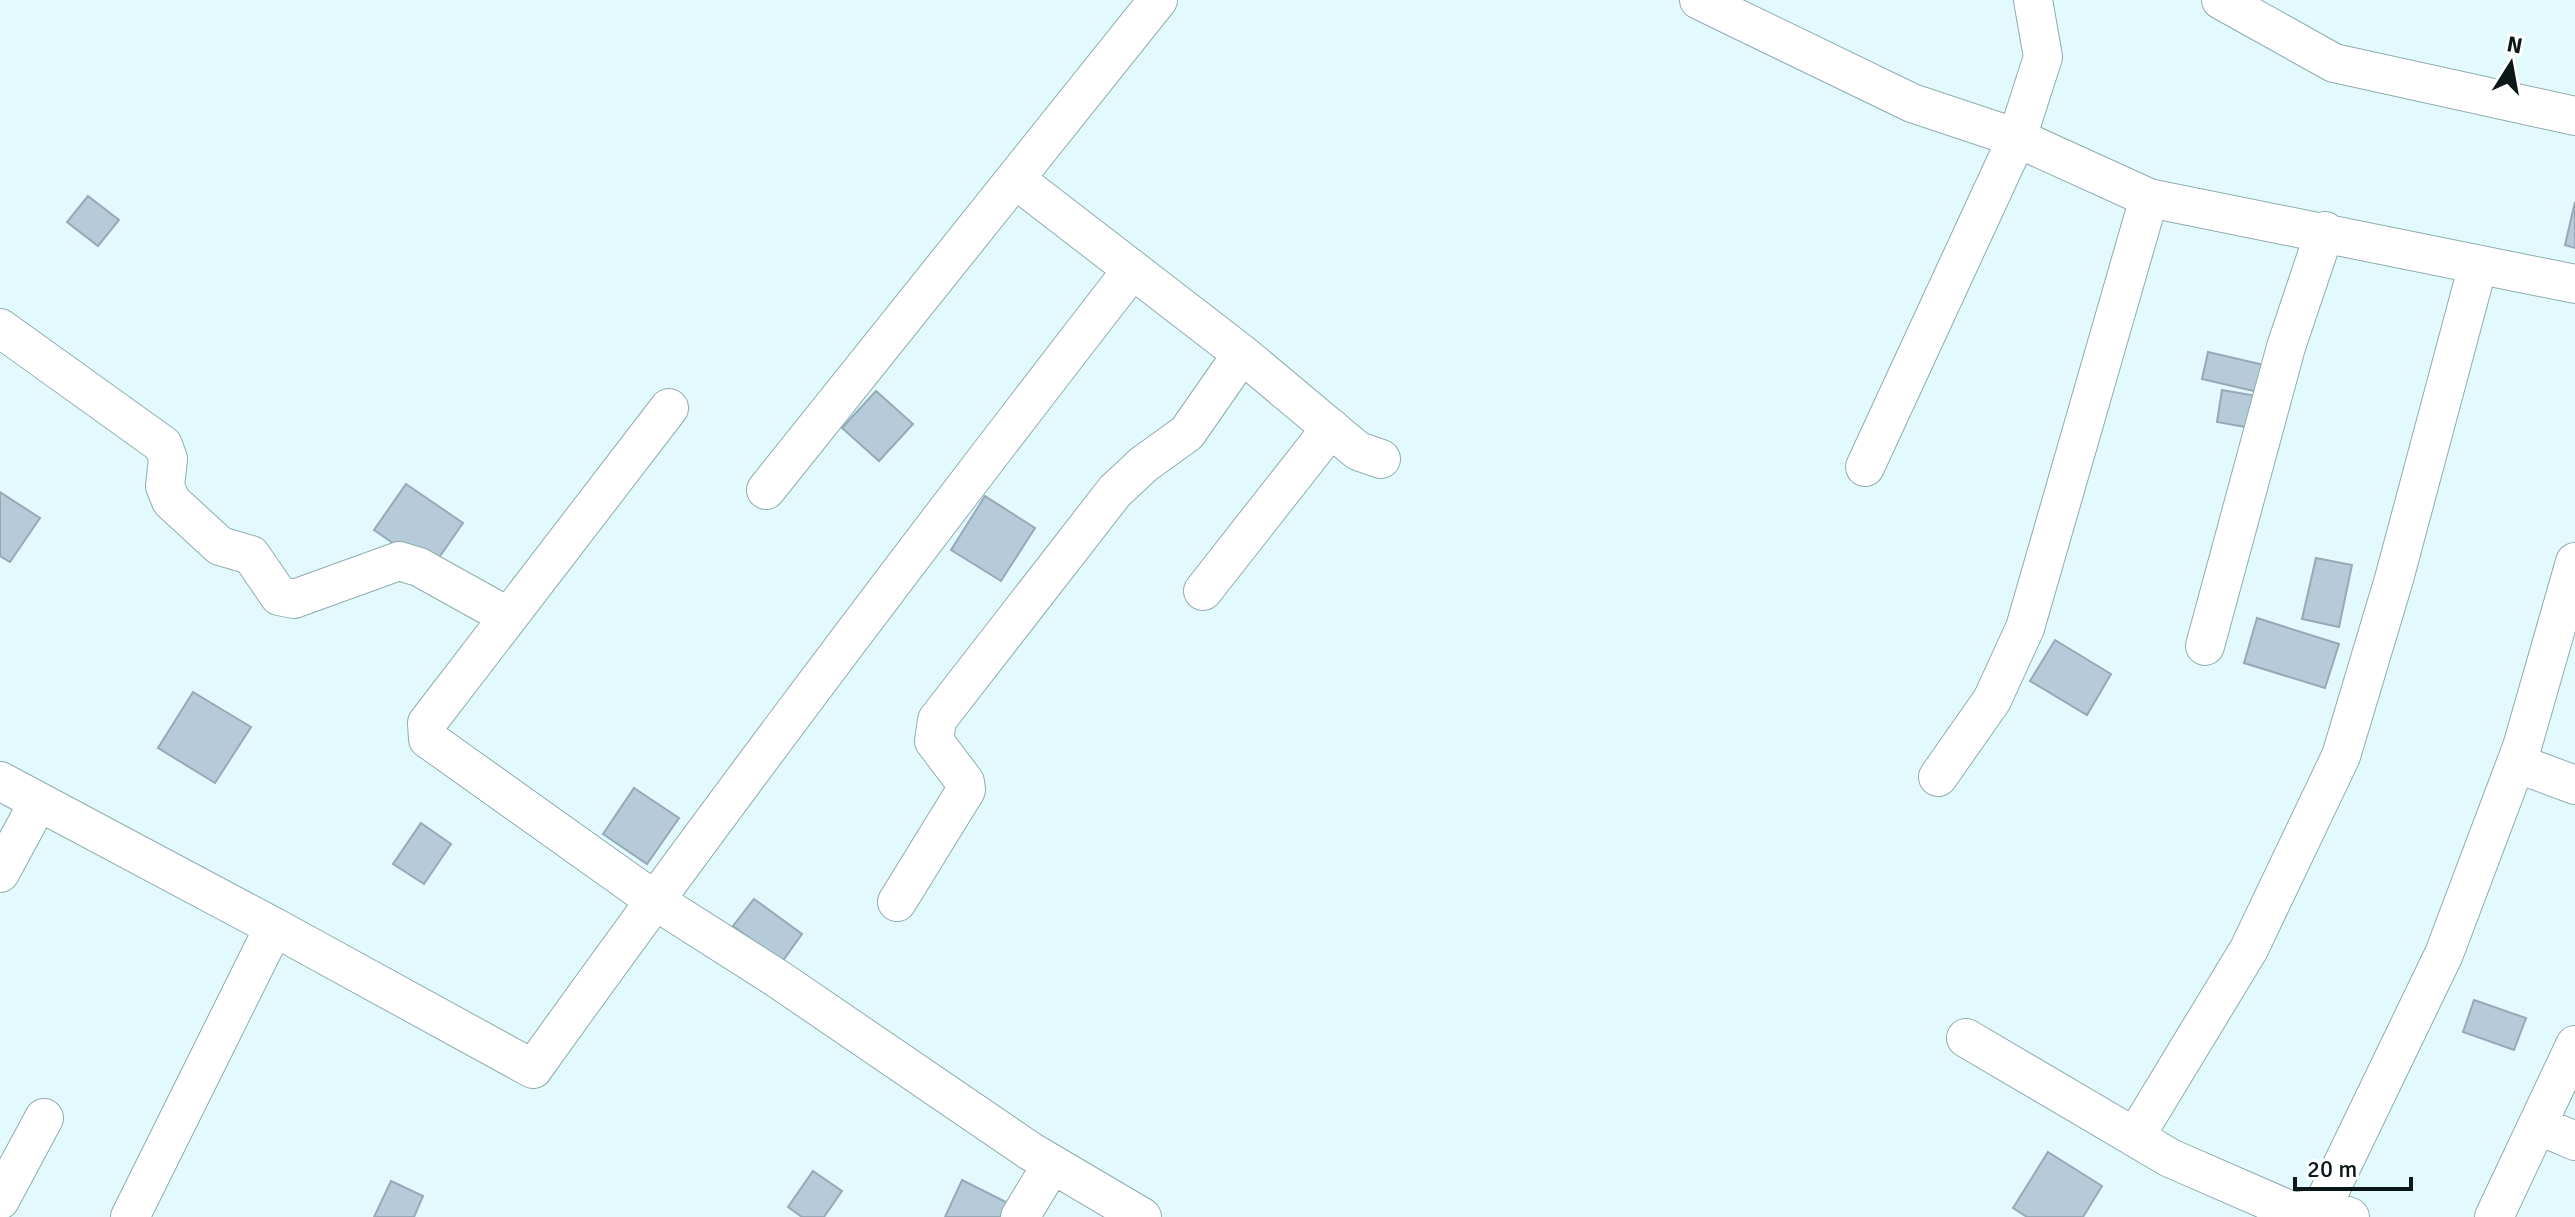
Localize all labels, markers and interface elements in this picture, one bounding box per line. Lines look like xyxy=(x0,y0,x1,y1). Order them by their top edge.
north arrow xyxy=(2471,24,2551,104)
text: N xyxy=(2505,30,2525,60)
scale bar xyxy=(2295,1141,2411,1191)
text: 20 m xyxy=(2307,1154,2357,1184)

